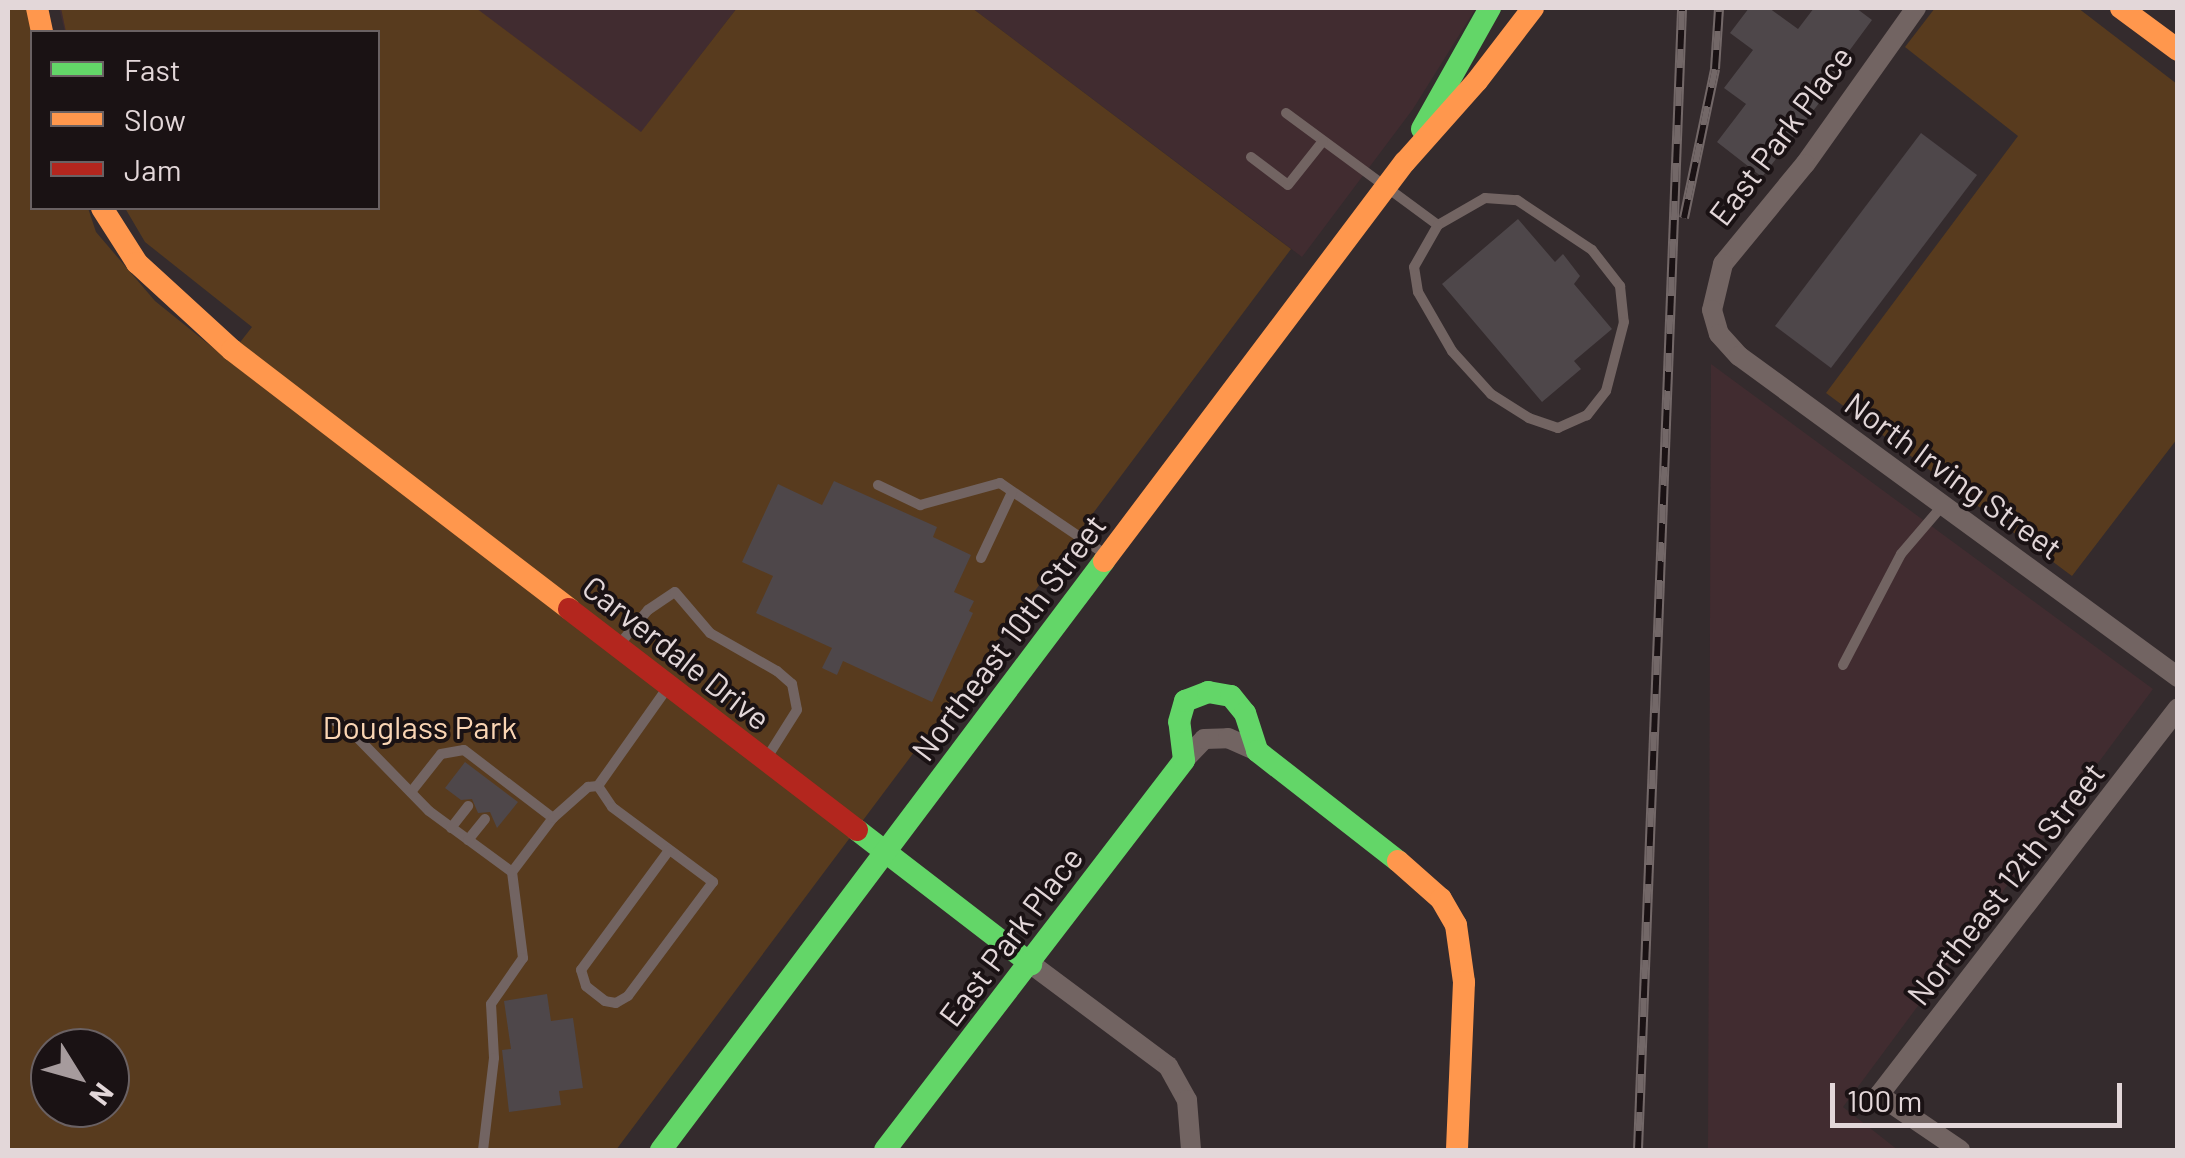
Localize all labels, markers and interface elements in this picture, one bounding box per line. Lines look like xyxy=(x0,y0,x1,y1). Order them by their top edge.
legend xyxy=(30,30,380,210)
street label: East Park Place xyxy=(1700,38,1860,232)
text: Fast xyxy=(124,51,181,87)
text: Slow xyxy=(124,101,186,137)
text: Jam xyxy=(124,151,181,187)
street label: North Irving Street xyxy=(1838,383,2070,567)
street label: Northeast 10th Street xyxy=(903,506,1113,768)
street label: Carverdale Drive xyxy=(576,567,778,737)
park label: Douglass Park xyxy=(323,707,517,745)
street label: Northeast 12th Street xyxy=(1898,754,2112,1012)
street label: East Park Place xyxy=(930,839,1090,1033)
north arrow xyxy=(30,1028,130,1128)
scale bar xyxy=(1835,1063,2128,1125)
text: N xyxy=(83,1077,122,1113)
text: 100 m xyxy=(1847,1082,1922,1118)

